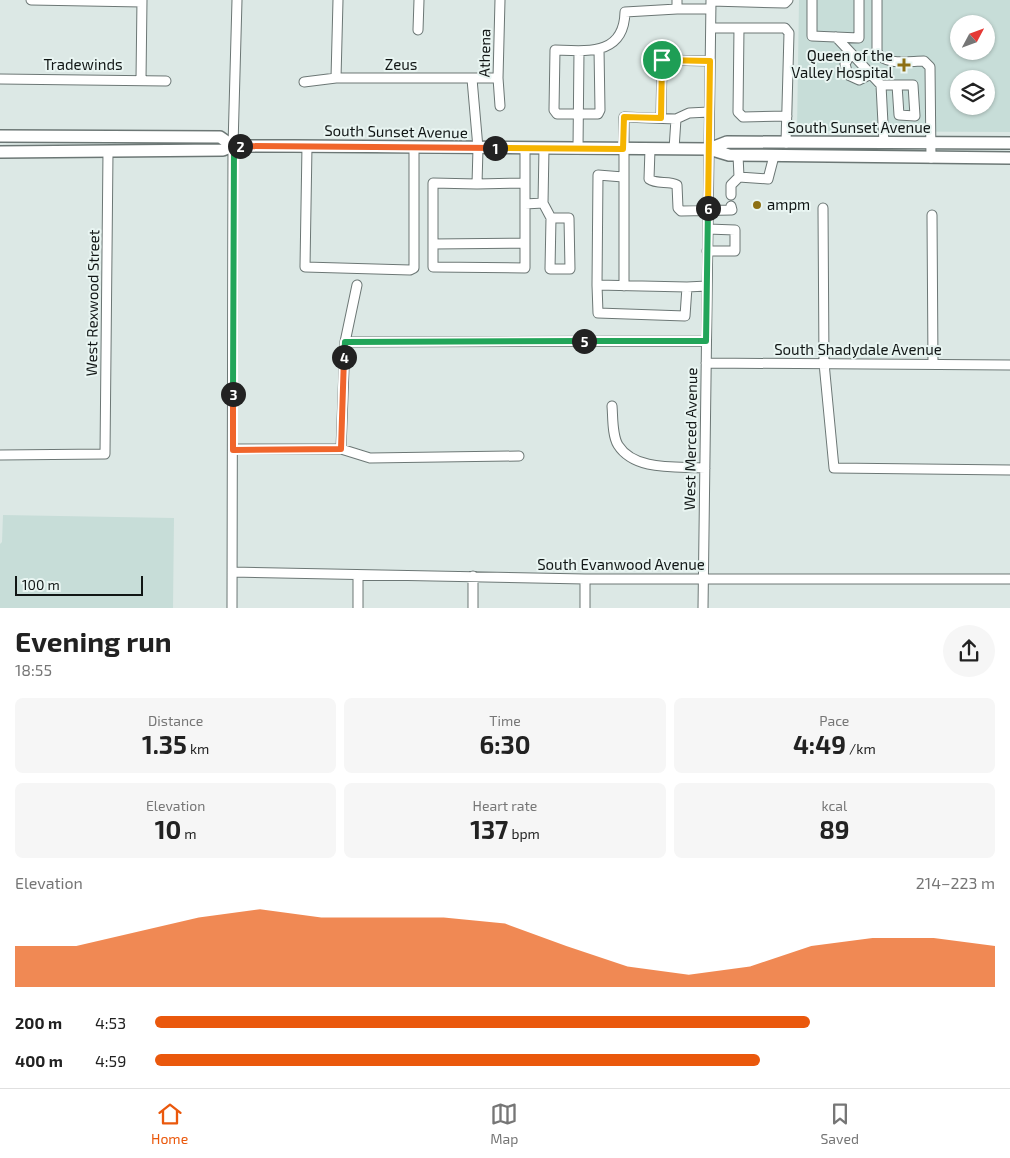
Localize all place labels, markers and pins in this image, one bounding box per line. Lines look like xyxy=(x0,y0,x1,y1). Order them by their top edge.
pin xyxy=(641,39,683,81)
place label: Queen of the Valley Hospital xyxy=(791,46,894,81)
marker: Queen of the Valley Hospital xyxy=(897,58,911,72)
pin: 2 xyxy=(228,134,252,158)
pin: 1 xyxy=(482,136,508,160)
place label: ampm xyxy=(767,195,810,213)
pin: 6 xyxy=(696,196,720,220)
marker: ampm xyxy=(751,199,763,211)
pin: 5 xyxy=(572,328,596,354)
pin: 4 xyxy=(332,344,356,370)
pin: 3 xyxy=(220,382,246,406)

